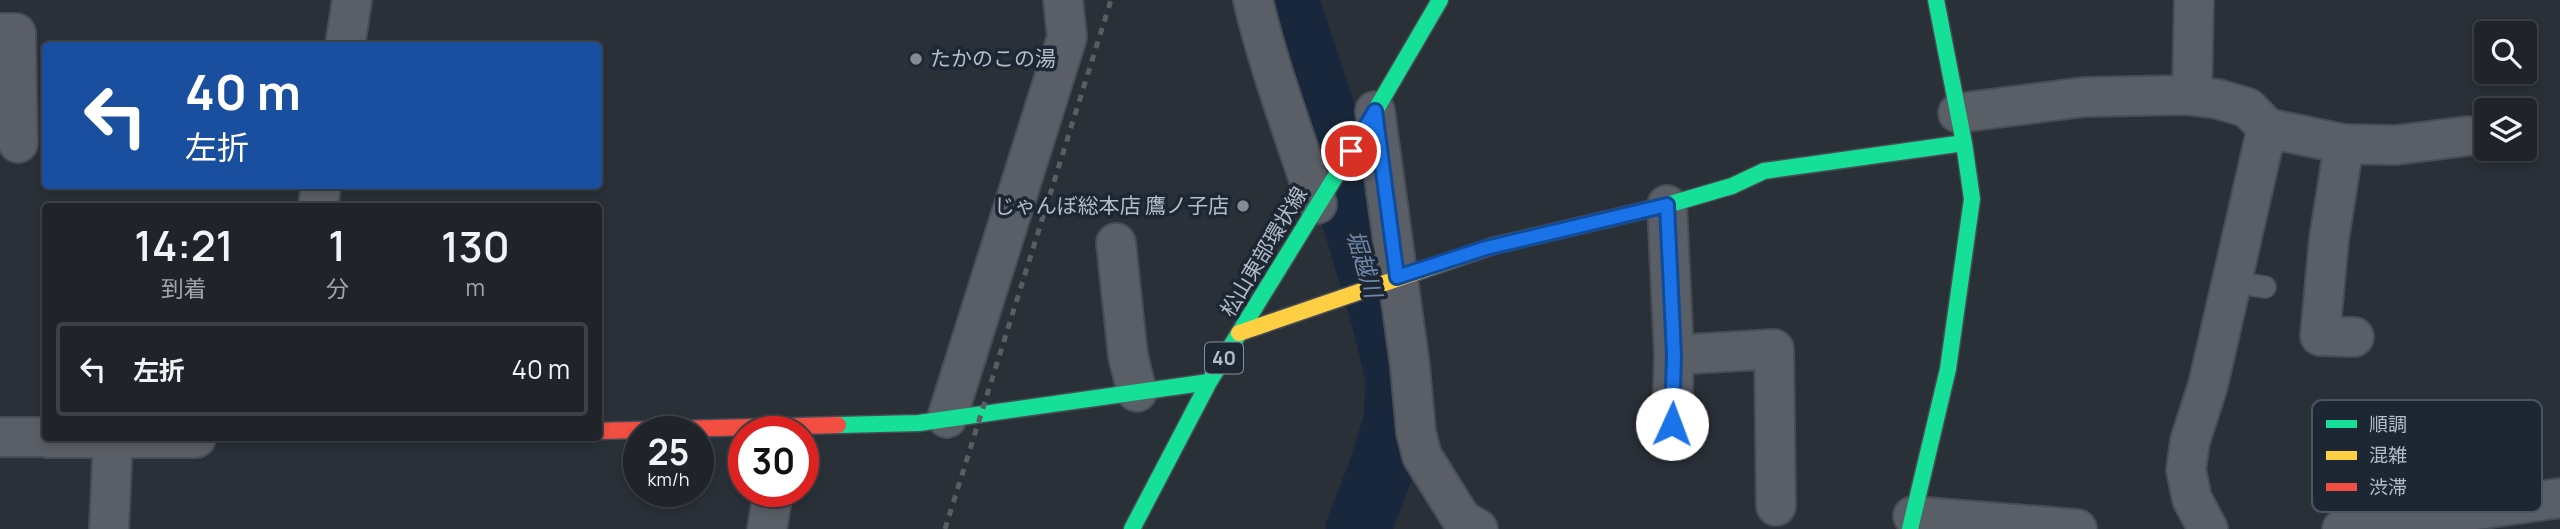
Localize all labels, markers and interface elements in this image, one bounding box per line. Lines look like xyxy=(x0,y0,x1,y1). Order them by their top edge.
map controls xyxy=(2474,21,2537,161)
button: search xyxy=(2474,21,2537,84)
place label: たかのこの湯 xyxy=(930,44,1056,72)
marker: たかのこの湯 xyxy=(908,51,924,67)
text: 40 m xyxy=(185,58,301,125)
icon: left xyxy=(70,70,161,161)
button: layers xyxy=(2474,98,2537,161)
pin xyxy=(1321,121,1381,181)
text: 左折 xyxy=(185,125,249,169)
icon: arrive xyxy=(1332,132,1370,170)
street label: 松山東部環状線 xyxy=(1213,181,1313,322)
place label: じゃんぼ総本店 鷹ノ子店 xyxy=(994,191,1229,219)
marker: じゃんぼ総本店 鷹ノ子店 xyxy=(1235,198,1251,214)
text: 14:21 xyxy=(134,216,233,274)
text: 1 xyxy=(328,216,346,274)
text: 130 xyxy=(441,217,510,275)
water label: 堀越川 xyxy=(1340,226,1391,304)
text: m xyxy=(466,271,485,303)
text: 到着 xyxy=(161,272,207,304)
text: 分 xyxy=(326,272,349,304)
road number: 40 xyxy=(1205,342,1243,374)
icon: left xyxy=(74,350,112,388)
text: 40 m xyxy=(512,351,570,387)
text: 左折 xyxy=(133,352,185,388)
position arrow xyxy=(1635,387,1709,461)
legend xyxy=(2312,400,2542,512)
text: 順調 xyxy=(2369,411,2407,437)
speed limit sign: 30 xyxy=(728,416,819,507)
text: 25 xyxy=(648,428,689,476)
text: 混雑 xyxy=(2369,442,2407,468)
text: km/h xyxy=(648,467,689,491)
text: 渋滞 xyxy=(2369,474,2407,500)

